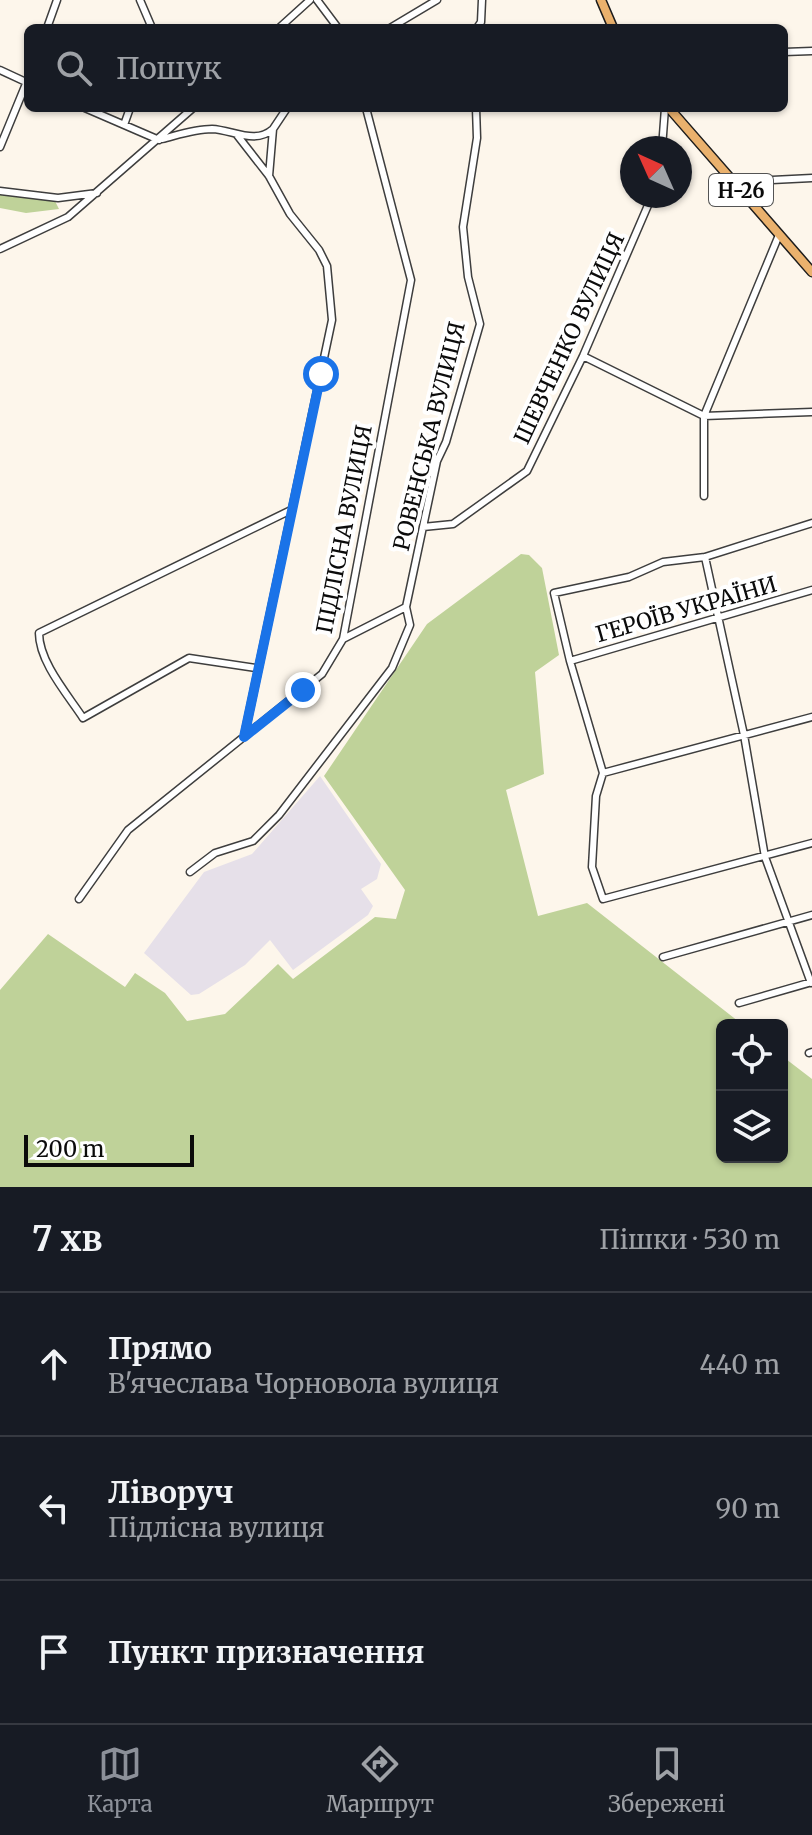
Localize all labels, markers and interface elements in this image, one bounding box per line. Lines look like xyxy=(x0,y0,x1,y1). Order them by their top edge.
search box xyxy=(24,24,788,112)
icon: search xyxy=(52,46,96,90)
text: Пошук xyxy=(116,49,222,87)
north arrow xyxy=(620,136,692,208)
road number: Н-26 xyxy=(709,174,773,206)
street label: ШЕВЧЕНКО ВУЛИЦЯ xyxy=(508,228,630,448)
street label: РОВЕНСЬКА ВУЛИЦЯ xyxy=(387,319,471,553)
route start xyxy=(303,356,339,392)
street label: ПІДЛІСНА ВУЛИЦЯ xyxy=(310,422,378,636)
street label: ГЕРОЇВ УКРАЇНИ xyxy=(592,570,780,648)
route end xyxy=(285,672,321,708)
map controls xyxy=(716,1019,788,1163)
button: locate xyxy=(716,1019,788,1091)
button: layers xyxy=(716,1091,788,1163)
scale bar xyxy=(24,1131,194,1167)
text: 200 m xyxy=(36,1135,104,1163)
text: 7 хв xyxy=(32,1218,102,1260)
text: Пішки · 530 m xyxy=(599,1223,780,1256)
text: Прямо xyxy=(108,1329,212,1367)
icon: ahead xyxy=(32,1342,76,1386)
text: 440 m xyxy=(700,1348,780,1381)
text: В'ячеслава Чорновола вулиця xyxy=(108,1367,499,1400)
text: Ліворуч xyxy=(108,1473,234,1511)
icon: left xyxy=(32,1486,76,1530)
text: 90 m xyxy=(716,1492,780,1525)
text: Підлісна вулиця xyxy=(108,1511,325,1544)
icon: arrive xyxy=(32,1630,76,1674)
text: Пункт призначення xyxy=(108,1633,425,1671)
tab: Карта xyxy=(87,1742,152,1818)
tab: Маршрут xyxy=(326,1742,434,1818)
tab: Збережені xyxy=(608,1742,725,1818)

